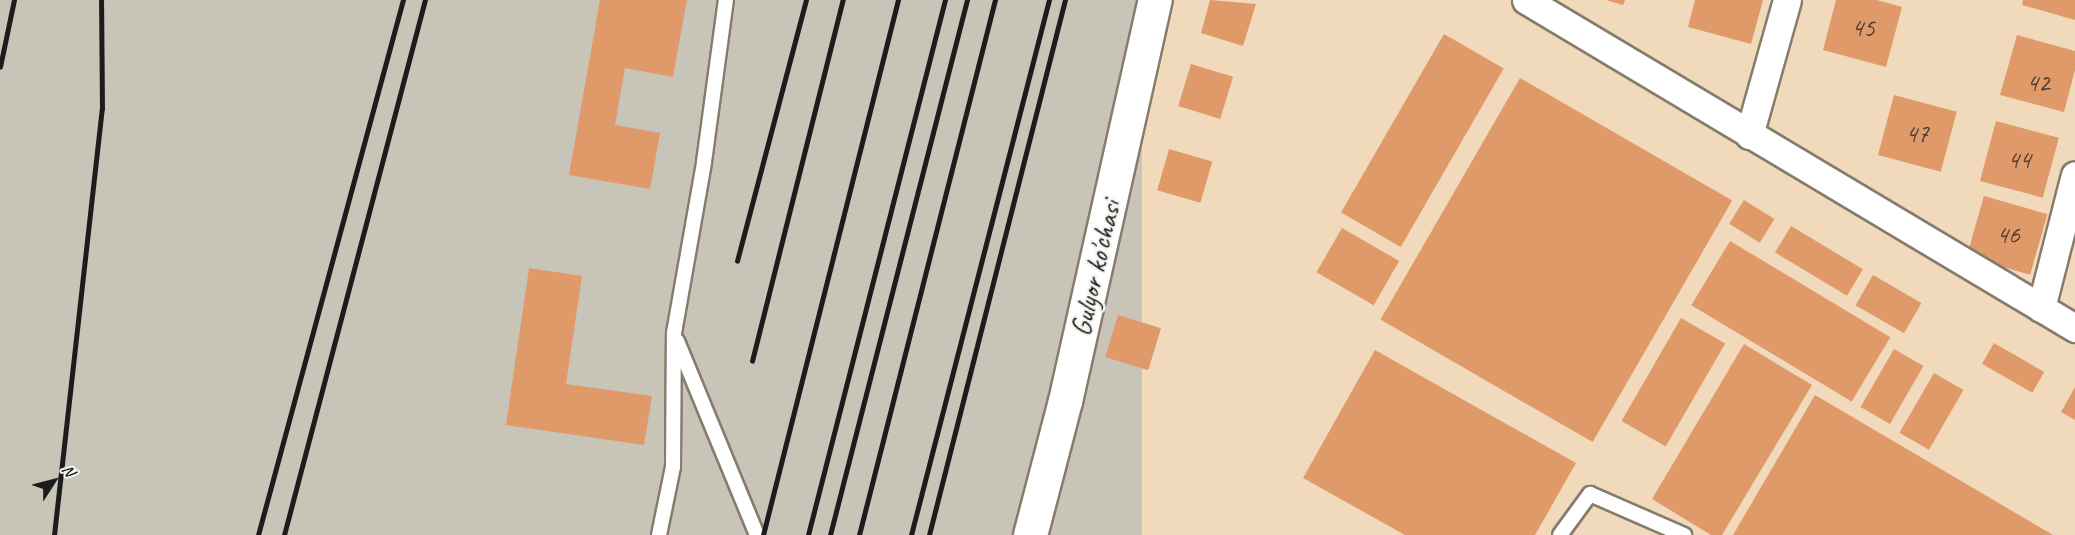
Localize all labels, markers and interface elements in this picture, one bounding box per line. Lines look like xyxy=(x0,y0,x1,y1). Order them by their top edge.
house number: 45 xyxy=(1851,12,1875,44)
house number: 42 xyxy=(2026,67,2050,99)
house number: 47 xyxy=(1905,118,1929,150)
house number: 44 xyxy=(2007,144,2031,176)
street label: Gulyor ko'chasi xyxy=(1064,197,1128,339)
house number: 46 xyxy=(1996,219,2020,251)
north arrow xyxy=(24,451,84,511)
text: N xyxy=(58,461,80,480)

